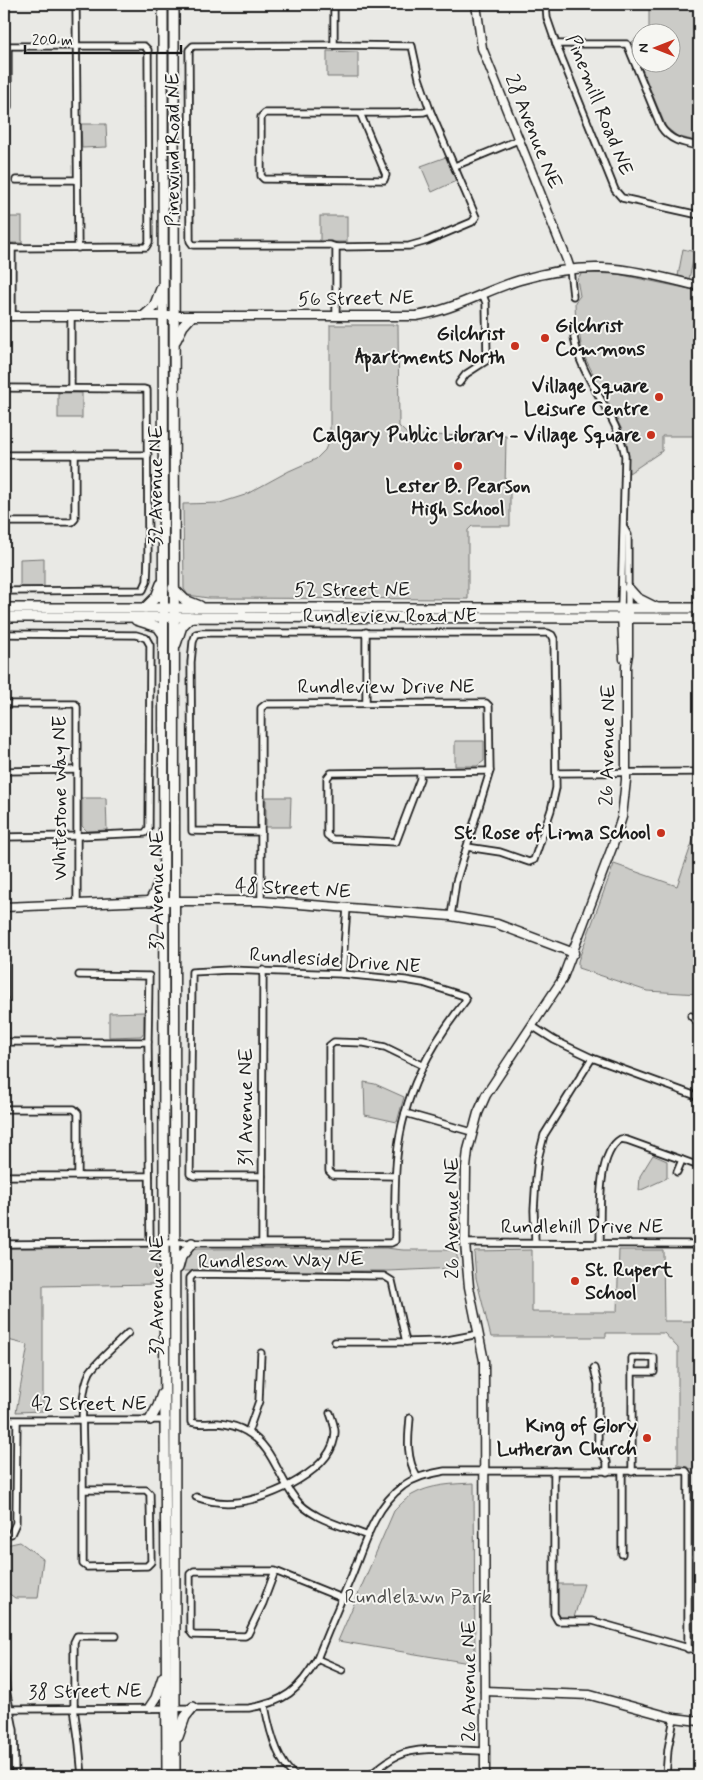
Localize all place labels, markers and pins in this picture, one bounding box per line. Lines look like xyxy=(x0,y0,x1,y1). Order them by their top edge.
place label: Gilchrist Commons xyxy=(555,313,645,363)
place label: Gilchrist Apartments North xyxy=(355,321,505,372)
marker: Gilchrist Commons xyxy=(539,332,551,344)
marker: Gilchrist Apartments North xyxy=(509,340,521,352)
place label: Village Square Leisure Centre xyxy=(524,373,650,423)
marker: Village Square Leisure Centre xyxy=(653,391,665,403)
place label: Calgary Public Library - Village Square xyxy=(312,422,642,451)
marker: Calgary Public Library - Village Square xyxy=(645,429,657,441)
marker: Lester B. Pearson High School xyxy=(452,460,464,472)
place label: Lester B. Pearson High School xyxy=(385,473,531,525)
place label: St. Rose of Lima School xyxy=(454,820,651,847)
marker: St. Rose of Lima School xyxy=(655,827,667,839)
place label: St. Rupert School xyxy=(585,1257,674,1307)
marker: St. Rupert School xyxy=(569,1275,581,1287)
place label: King of Glory Lutheran Church xyxy=(497,1413,637,1463)
marker: King of Glory Lutheran Church xyxy=(641,1432,653,1444)

